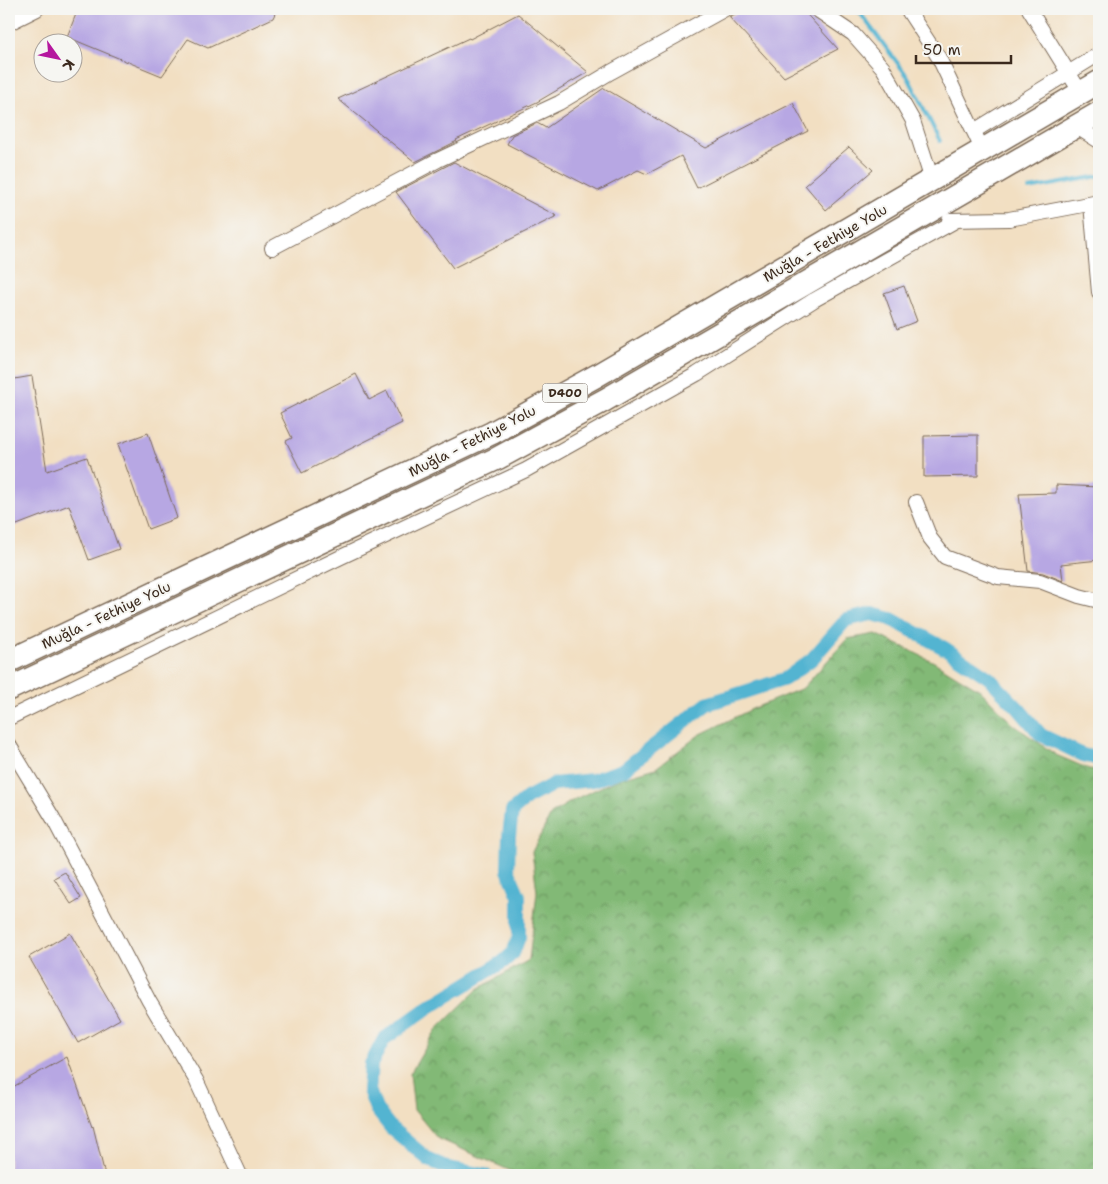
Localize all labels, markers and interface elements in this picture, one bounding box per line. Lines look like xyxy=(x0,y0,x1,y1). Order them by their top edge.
north arrow xyxy=(32,32,82,82)
scale bar xyxy=(916,32,1010,64)
text: 50 m xyxy=(923,40,961,60)
text: K xyxy=(59,56,79,74)
street label: Muğla - Fethiye Yolu xyxy=(760,200,890,286)
road number: D400 xyxy=(542,383,588,402)
street label: Muğla - Fethiye Yolu xyxy=(405,401,539,481)
street label: Muğla - Fethiye Yolu xyxy=(39,577,173,653)

